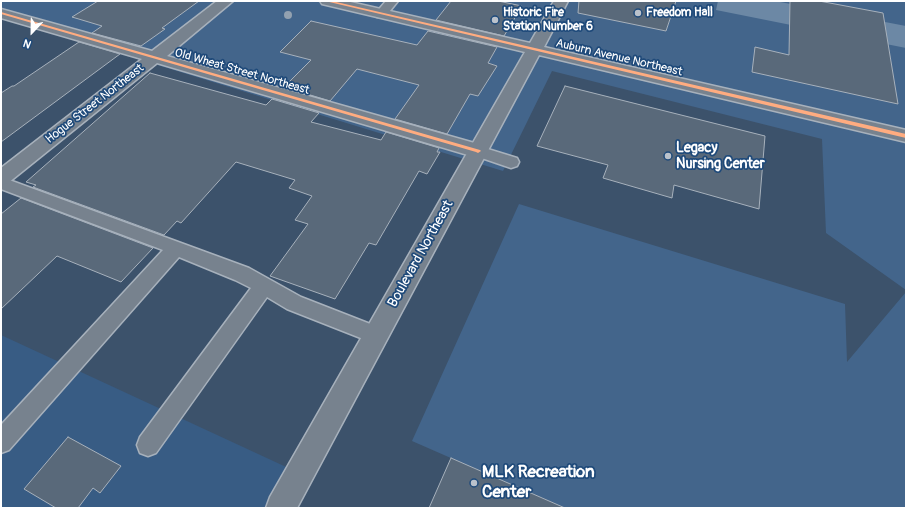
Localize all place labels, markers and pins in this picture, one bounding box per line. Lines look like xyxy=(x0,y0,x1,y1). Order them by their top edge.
place label: Historic Fire Station Number 6 xyxy=(503,6,593,34)
place label: Freedom Hall xyxy=(646,6,713,20)
marker: Freedom Hall xyxy=(633,8,643,18)
marker: Historic Fire Station Number 6 xyxy=(490,15,500,25)
place label: Legacy Nursing Center xyxy=(676,140,765,172)
marker: Legacy Nursing Center xyxy=(663,151,673,161)
place label: MLK Recreation Center xyxy=(482,463,595,503)
marker: MLK Recreation Center xyxy=(469,478,479,488)

